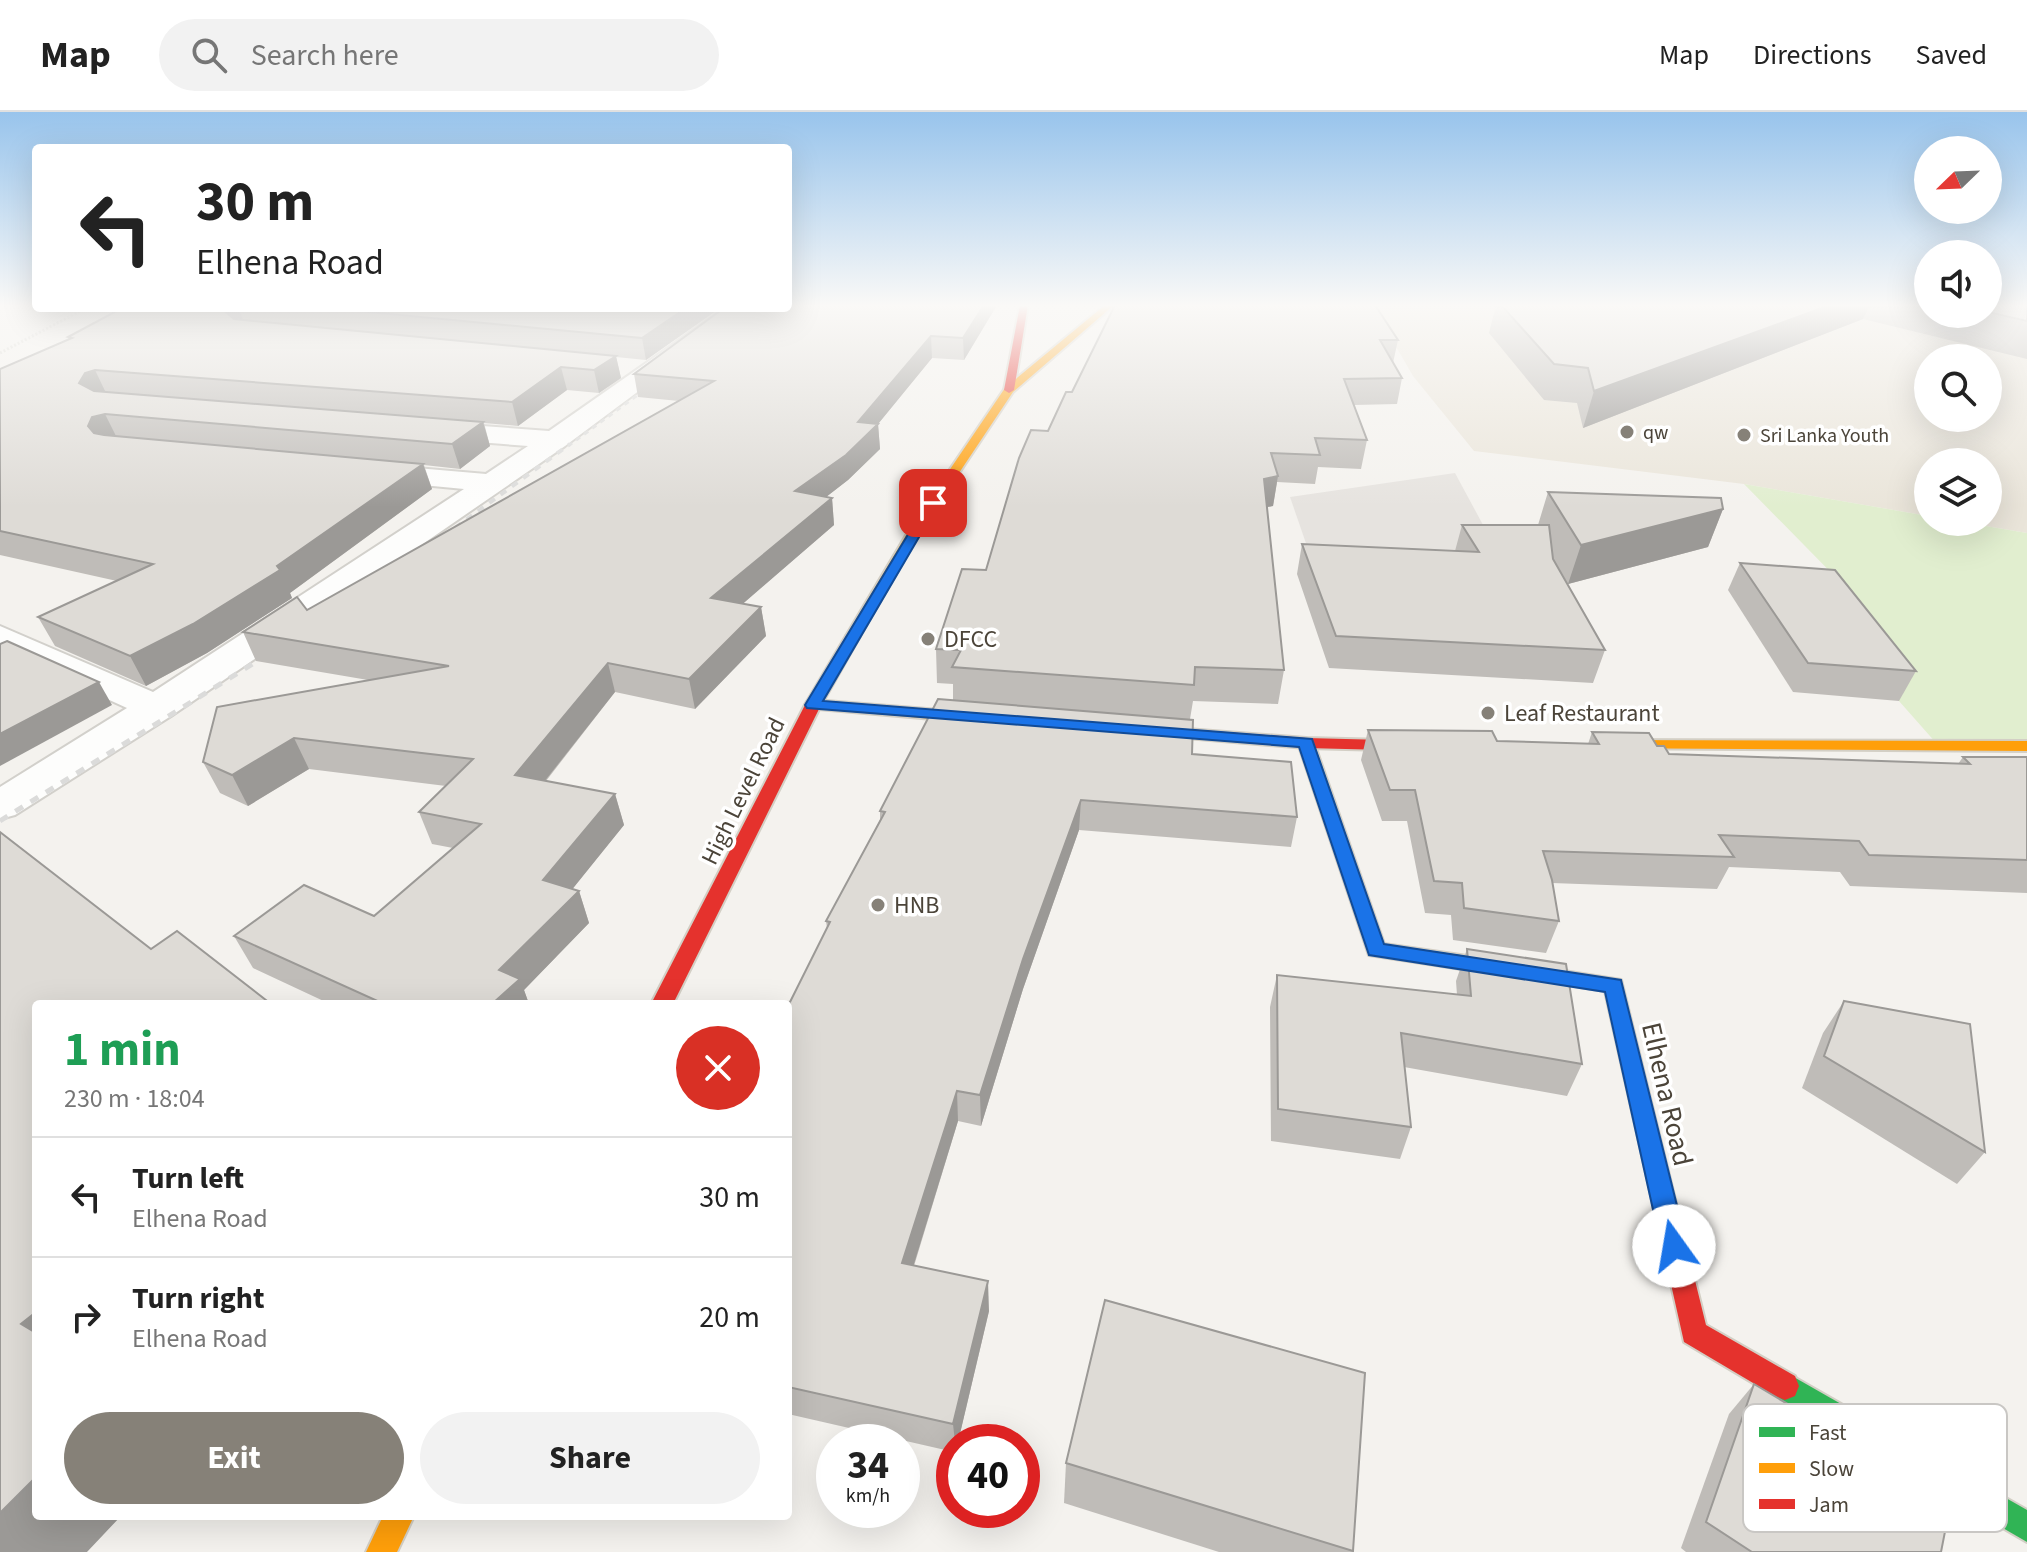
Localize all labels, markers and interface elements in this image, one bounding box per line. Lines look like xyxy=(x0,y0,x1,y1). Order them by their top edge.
search box xyxy=(159,19,719,91)
text: Map xyxy=(40,28,111,82)
icon: search xyxy=(187,33,231,77)
text: Search here xyxy=(251,34,399,77)
text: Map xyxy=(1659,35,1709,75)
text: Directions xyxy=(1753,35,1872,75)
text: Saved xyxy=(1916,35,1987,75)
north arrow xyxy=(1914,136,2002,224)
map controls xyxy=(1914,136,2002,536)
text: 30 m xyxy=(196,163,314,242)
icon: left xyxy=(64,176,168,280)
text: Elhena Road xyxy=(196,237,384,288)
button: sound xyxy=(1914,240,2002,328)
button: search xyxy=(1914,344,2002,432)
place label: qw xyxy=(1643,419,1668,447)
place label: Sri Lanka Youth xyxy=(1760,422,1889,450)
marker: qw xyxy=(1618,423,1636,441)
marker: Sri Lanka Youth xyxy=(1735,426,1753,444)
button: layers xyxy=(1914,448,2002,536)
pin xyxy=(899,469,967,537)
icon: arrive xyxy=(911,481,955,525)
place label: DFCC xyxy=(944,622,997,657)
marker: DFCC xyxy=(919,630,937,648)
place label: Leaf Restaurant xyxy=(1504,696,1660,731)
marker: Leaf Restaurant xyxy=(1479,704,1497,722)
street label: High Level Road xyxy=(693,711,794,871)
place label: HNB xyxy=(894,888,939,923)
marker: HNB xyxy=(869,896,887,914)
text: 1 min xyxy=(64,1016,181,1084)
street label: Elhena Road xyxy=(1631,1019,1703,1170)
button: close xyxy=(676,1026,760,1110)
text: 230 m · 18:04 xyxy=(64,1080,205,1117)
text: Turn left xyxy=(132,1157,244,1200)
icon: left xyxy=(64,1175,108,1219)
text: 30 m xyxy=(699,1176,760,1219)
text: Elhena Road xyxy=(132,1200,268,1237)
position arrow xyxy=(1632,1204,1716,1288)
text: Turn right xyxy=(132,1277,264,1320)
icon: right xyxy=(64,1295,108,1339)
text: 20 m xyxy=(699,1296,760,1339)
text: Elhena Road xyxy=(132,1320,268,1357)
legend xyxy=(1743,1404,2007,1532)
button: Exit xyxy=(64,1412,404,1504)
button: Share xyxy=(420,1412,760,1504)
text: Fast xyxy=(1809,1417,1847,1449)
speed limit sign: 40 xyxy=(936,1424,1040,1528)
text: 34 xyxy=(847,1437,889,1494)
text: Slow xyxy=(1809,1453,1854,1485)
text: km/h xyxy=(846,1482,890,1510)
text: Jam xyxy=(1809,1489,1849,1521)

